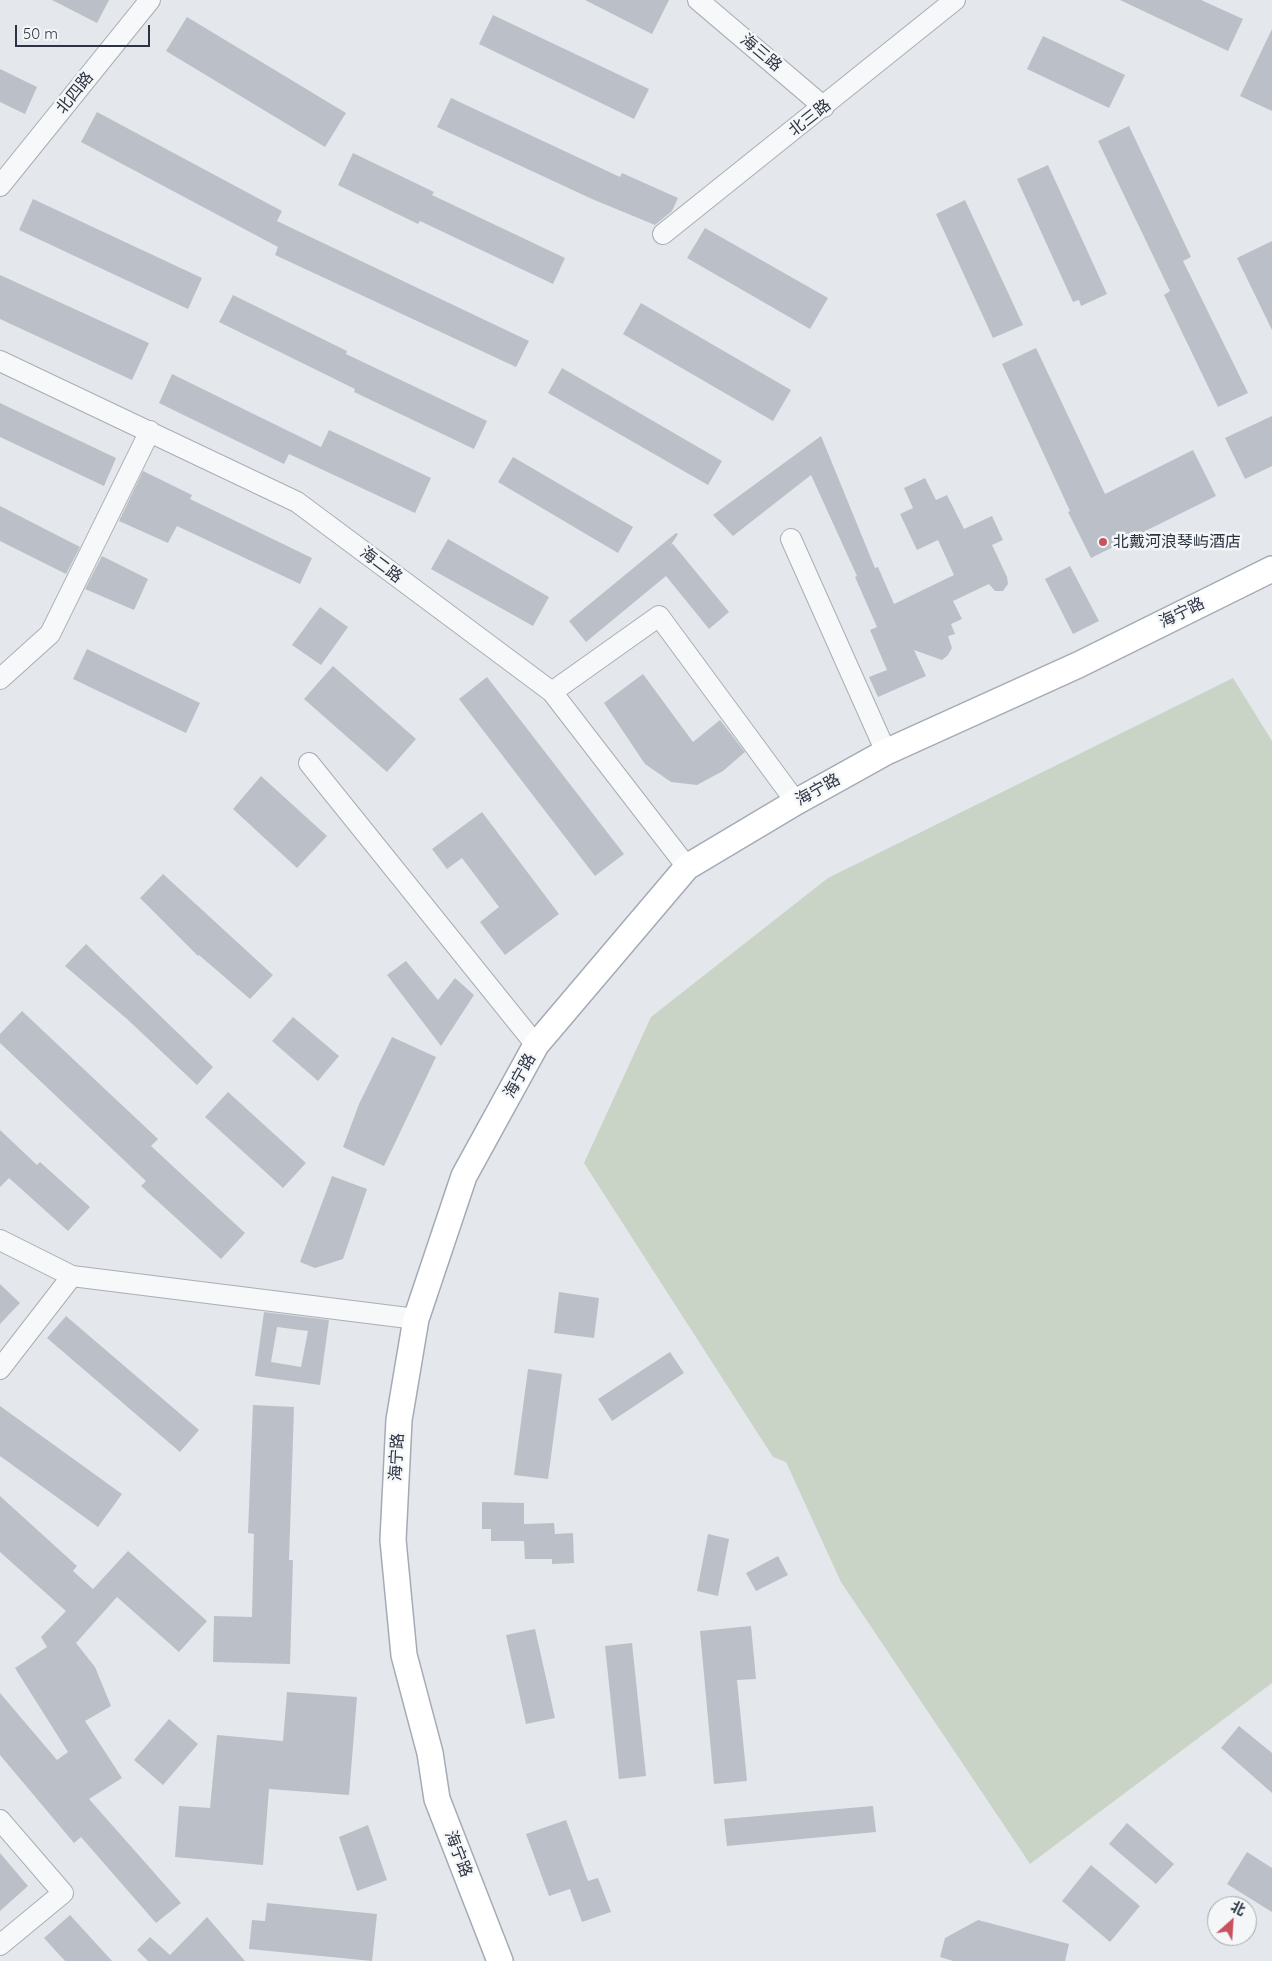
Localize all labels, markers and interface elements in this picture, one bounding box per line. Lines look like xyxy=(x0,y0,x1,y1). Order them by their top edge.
scale bar xyxy=(18,15,152,47)
text: 50 m xyxy=(23,24,58,43)
street label: 海三路 xyxy=(736,30,786,76)
street label: 北四路 xyxy=(52,68,98,118)
street label: 北三路 xyxy=(785,96,835,140)
place label: 北戴河浪琴屿酒店 xyxy=(1113,532,1241,552)
marker: 北戴河浪琴屿酒店 xyxy=(1097,536,1109,548)
street label: 海二路 xyxy=(356,543,406,587)
street label: 海宁路 xyxy=(1156,594,1208,632)
street label: 海宁路 xyxy=(792,770,844,810)
street label: 海宁路 xyxy=(500,1050,540,1102)
street label: 海宁路 xyxy=(386,1433,408,1481)
street label: 海宁路 xyxy=(440,1828,476,1880)
north arrow xyxy=(1207,1896,1257,1946)
text: 北 xyxy=(1228,1897,1248,1920)

